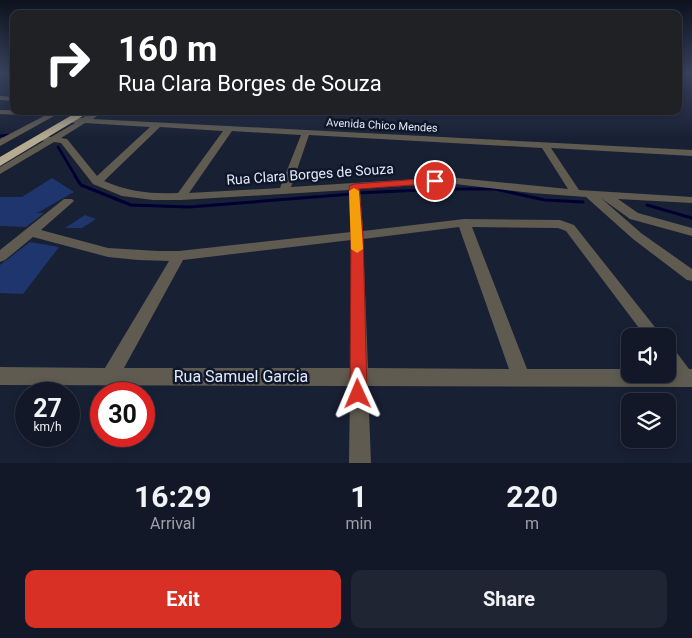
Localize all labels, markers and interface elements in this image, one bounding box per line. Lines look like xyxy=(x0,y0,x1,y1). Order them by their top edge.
text: 160 m xyxy=(118,29,217,70)
icon: right xyxy=(35,30,100,95)
text: Rua Clara Borges de Souza xyxy=(118,71,382,96)
street label: Avenida Chico Mendes xyxy=(326,116,438,135)
street label: Rua Clara Borges de Souza xyxy=(226,160,394,188)
pin xyxy=(414,160,456,202)
icon: arrive xyxy=(421,167,449,195)
map controls xyxy=(621,328,676,448)
button: sound xyxy=(621,328,676,383)
street label: Rua Samuel Garcia xyxy=(174,367,308,386)
position arrow xyxy=(331,367,383,419)
speed limit sign: 30 xyxy=(90,382,155,447)
button: layers xyxy=(621,393,676,448)
text: 27 xyxy=(33,394,62,423)
text: km/h xyxy=(33,420,62,434)
text: 16:29 xyxy=(134,479,211,514)
text: 1 xyxy=(350,479,367,514)
text: 220 xyxy=(506,479,558,514)
text: Arrival xyxy=(150,514,195,533)
text: min xyxy=(345,514,372,533)
text: m xyxy=(525,514,539,533)
button: Exit xyxy=(25,570,341,628)
button: Share xyxy=(351,570,667,628)

